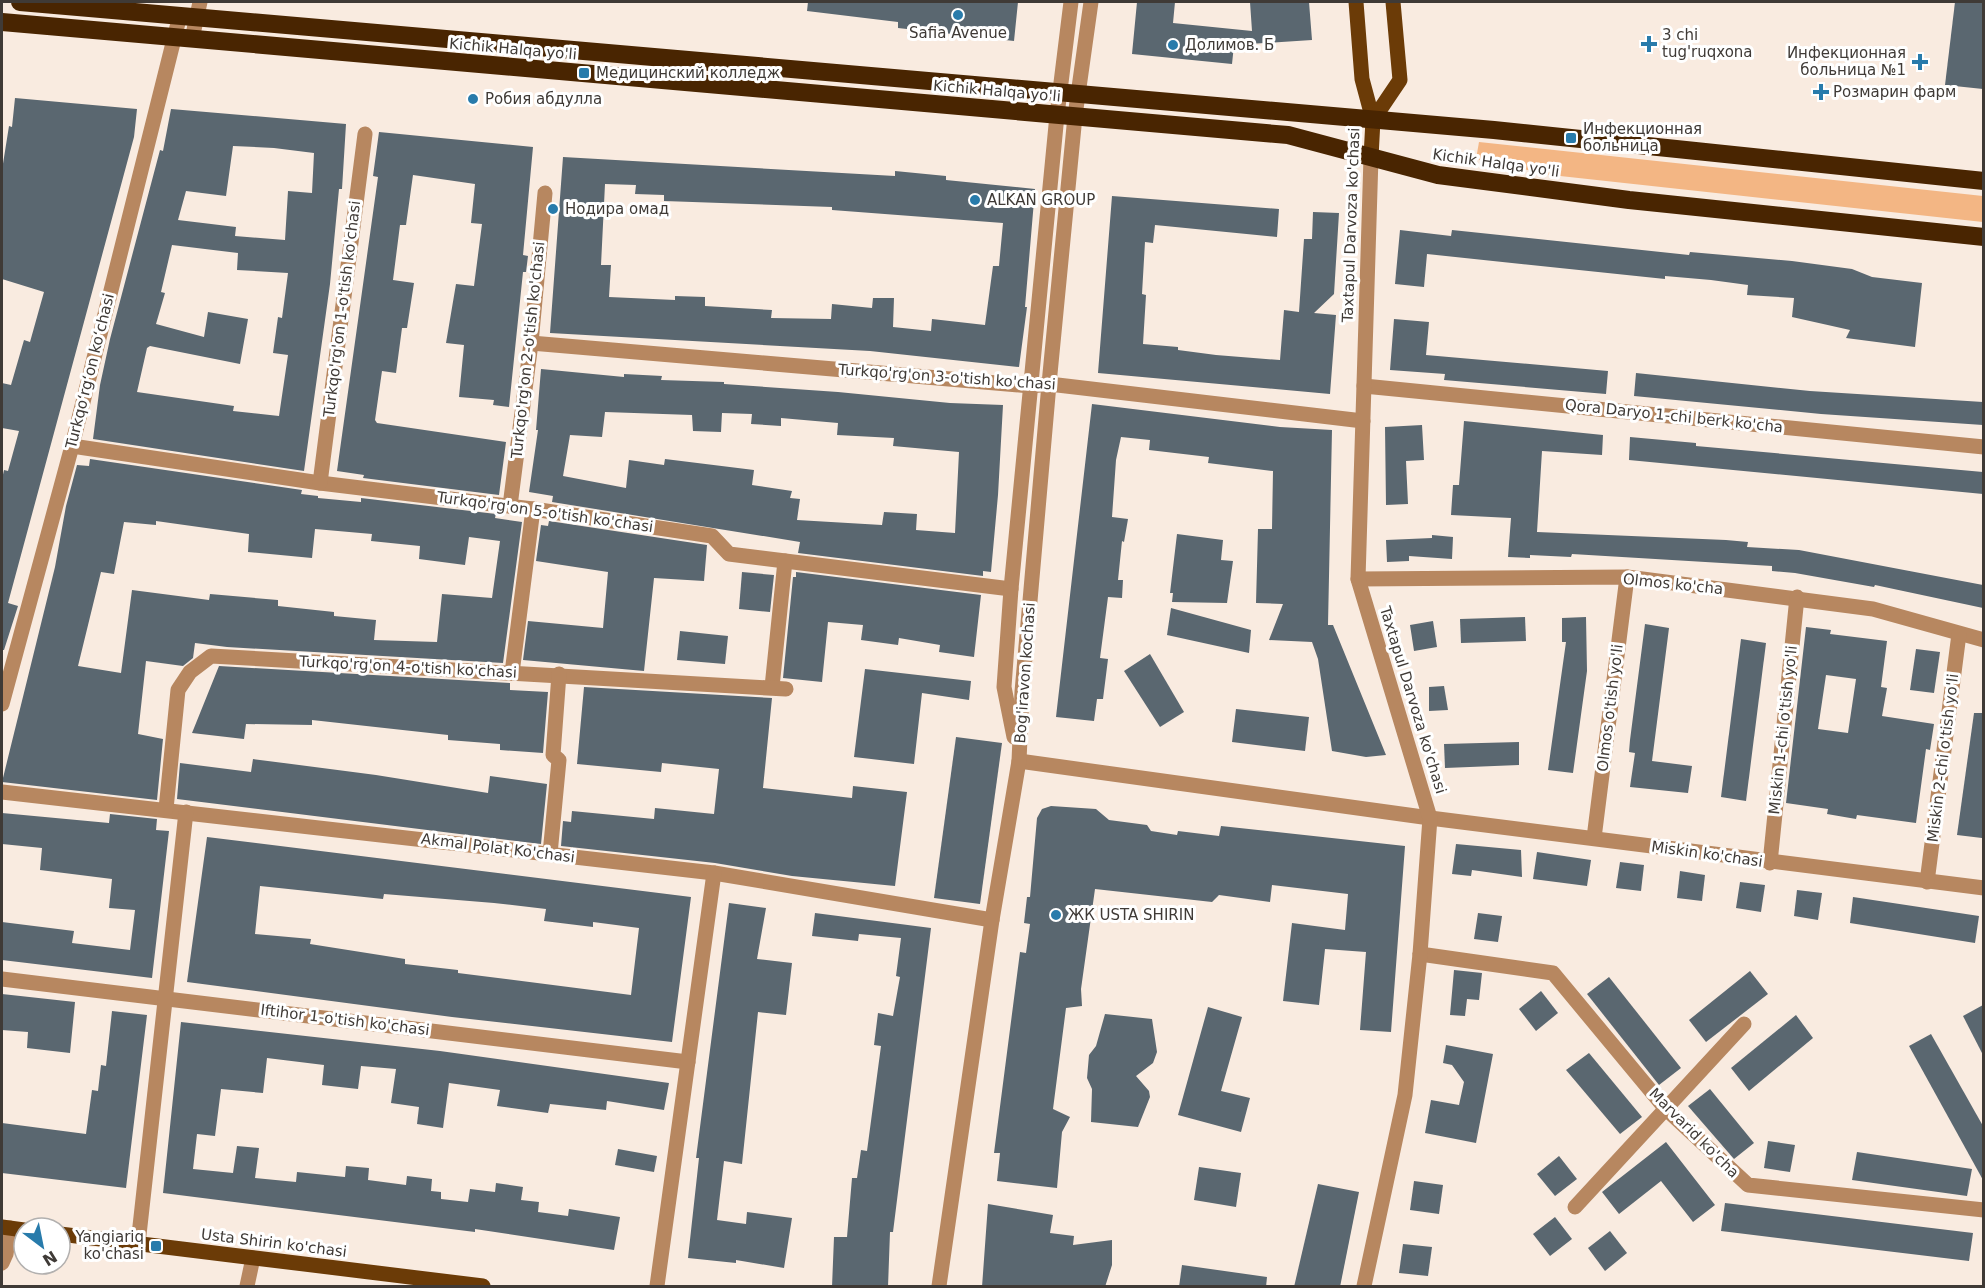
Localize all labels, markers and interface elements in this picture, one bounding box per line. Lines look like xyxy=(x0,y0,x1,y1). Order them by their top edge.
marker: Safia Avenue xyxy=(951,8,965,22)
place label: Safia Avenue xyxy=(909,24,1007,42)
place label: 3 chi tug'ruqxona xyxy=(1662,26,1753,61)
street label: Kichik Halqa yo'li xyxy=(448,34,578,64)
marker: 3 chi tug'ruqxona xyxy=(1640,35,1658,53)
place label: Долимов. Б xyxy=(1185,36,1274,54)
marker: Долимов. Б xyxy=(1166,38,1180,52)
place label: Инфекционная больница №1 xyxy=(1787,44,1906,79)
marker: Инфекционная больница №1 xyxy=(1911,53,1929,71)
place label: Медицинский колледж xyxy=(596,64,780,82)
marker: Медицинский колледж xyxy=(577,66,591,80)
street label: Kichik Halqa yo'li xyxy=(932,76,1062,106)
place label: Розмарин фарм xyxy=(1833,83,1956,101)
marker: Розмарин фарм xyxy=(1814,85,1828,99)
place label: Робия абдулла xyxy=(485,90,602,108)
marker: Робия абдулла xyxy=(466,92,480,106)
place label: Инфекционная больница xyxy=(1583,120,1702,155)
street label: Taxtapul Darvoza ko'chasi xyxy=(1339,127,1363,324)
marker: Инфекционная больница xyxy=(1564,131,1578,145)
street label: Kichik Halqa yo'li xyxy=(1431,145,1561,181)
place label: ALKAN GROUP xyxy=(987,191,1095,209)
marker: ALKAN GROUP xyxy=(968,193,982,207)
street label: Turkqo'rg'on 1-o'tish ko'chasi xyxy=(320,200,364,419)
place label: Нодира омад xyxy=(565,200,669,218)
marker: Нодира омад xyxy=(546,202,560,216)
street label: Turkqo'rg'on 2-o'tish ko'chasi xyxy=(508,241,548,460)
street label: Turkqoʻrgʻon koʻchasi xyxy=(62,291,118,451)
street label: Turkqo'rg'on 3-o'tish ko'chasi xyxy=(837,360,1056,394)
street label: Qora Daryo 1-chi berk ko'cha xyxy=(1564,396,1784,436)
street label: Turkqo'rg'on 5-o'tish ko'chasi xyxy=(435,488,654,536)
street label: Olmos ko'cha xyxy=(1622,570,1724,598)
street label: Bog'iravon kochasi xyxy=(1011,602,1039,744)
street label: Taxtapul Darvoza ko'chasi xyxy=(1376,603,1450,796)
street label: Olmos o'tish yo'li xyxy=(1593,643,1627,773)
street label: Miskin 1-chi o'tish yo'li xyxy=(1765,645,1801,815)
street label: Turkqo'rg'on 4-o'tish ko'chasi xyxy=(298,652,517,682)
street label: Miskin 2-chi o'tish yo'li xyxy=(1924,673,1962,843)
street label: Akmal Polat Ko'chasi xyxy=(420,830,576,866)
street label: Miskin ko'chasi xyxy=(1650,837,1764,871)
place label: ЖК USTA SHIRIN xyxy=(1068,906,1194,924)
marker: ЖК USTA SHIRIN xyxy=(1049,908,1063,922)
street label: Iftihor 1-o'tish ko'chasi xyxy=(259,1001,431,1039)
street label: Marvarid ko'cha xyxy=(1645,1084,1743,1182)
north arrow xyxy=(12,1216,72,1276)
street label: Usta Shirin ko'chasi xyxy=(200,1225,348,1261)
place label: Yangiariq ko'chasi xyxy=(74,1228,144,1263)
marker: Yangiariq ko'chasi xyxy=(149,1239,163,1253)
text: N xyxy=(39,1247,60,1270)

